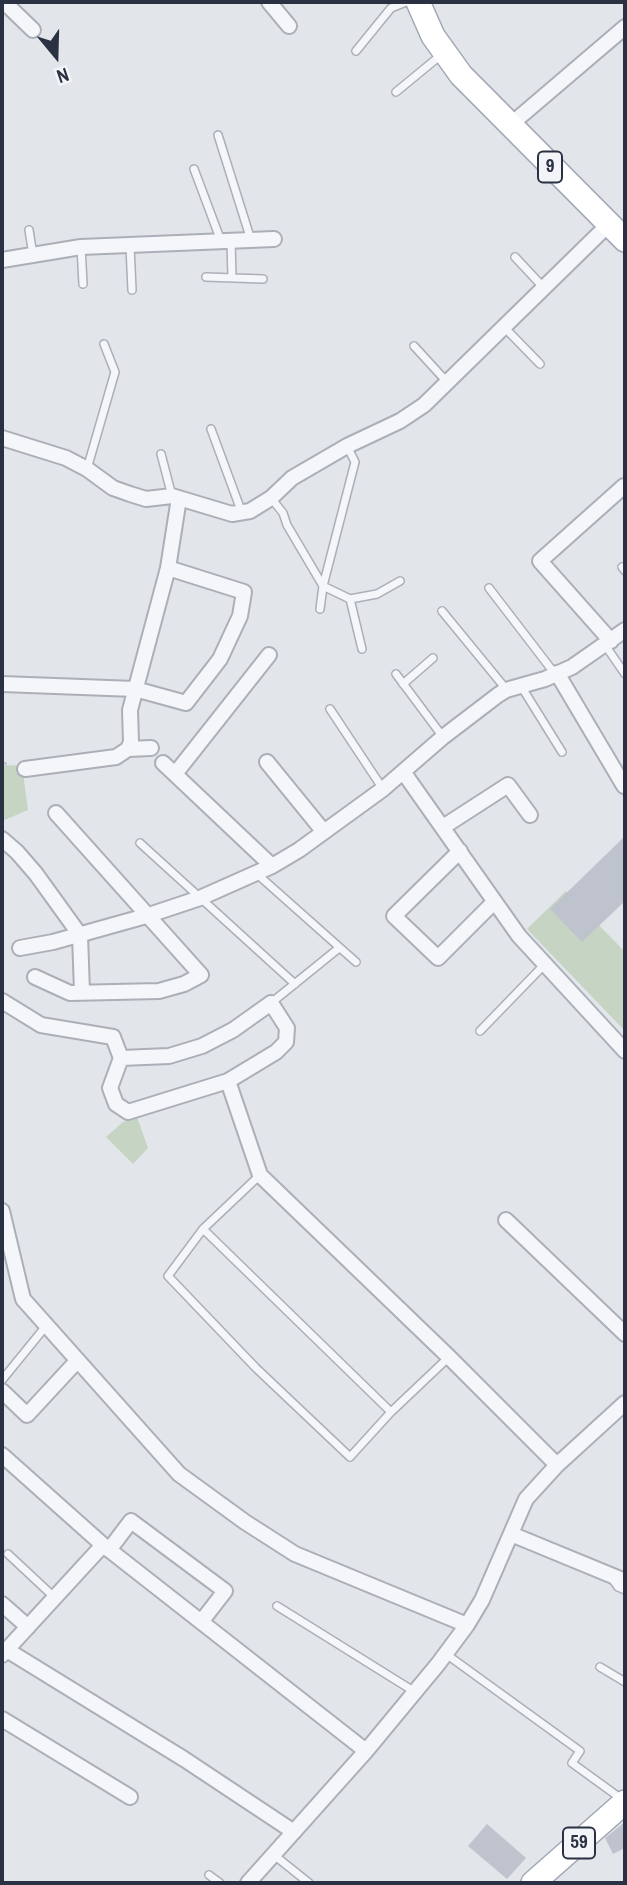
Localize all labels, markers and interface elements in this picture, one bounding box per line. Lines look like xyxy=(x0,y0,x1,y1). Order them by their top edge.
north arrow xyxy=(21,21,91,91)
text: N xyxy=(53,62,72,90)
road number: 9 xyxy=(538,152,562,182)
road number: 59 xyxy=(563,1828,595,1858)

